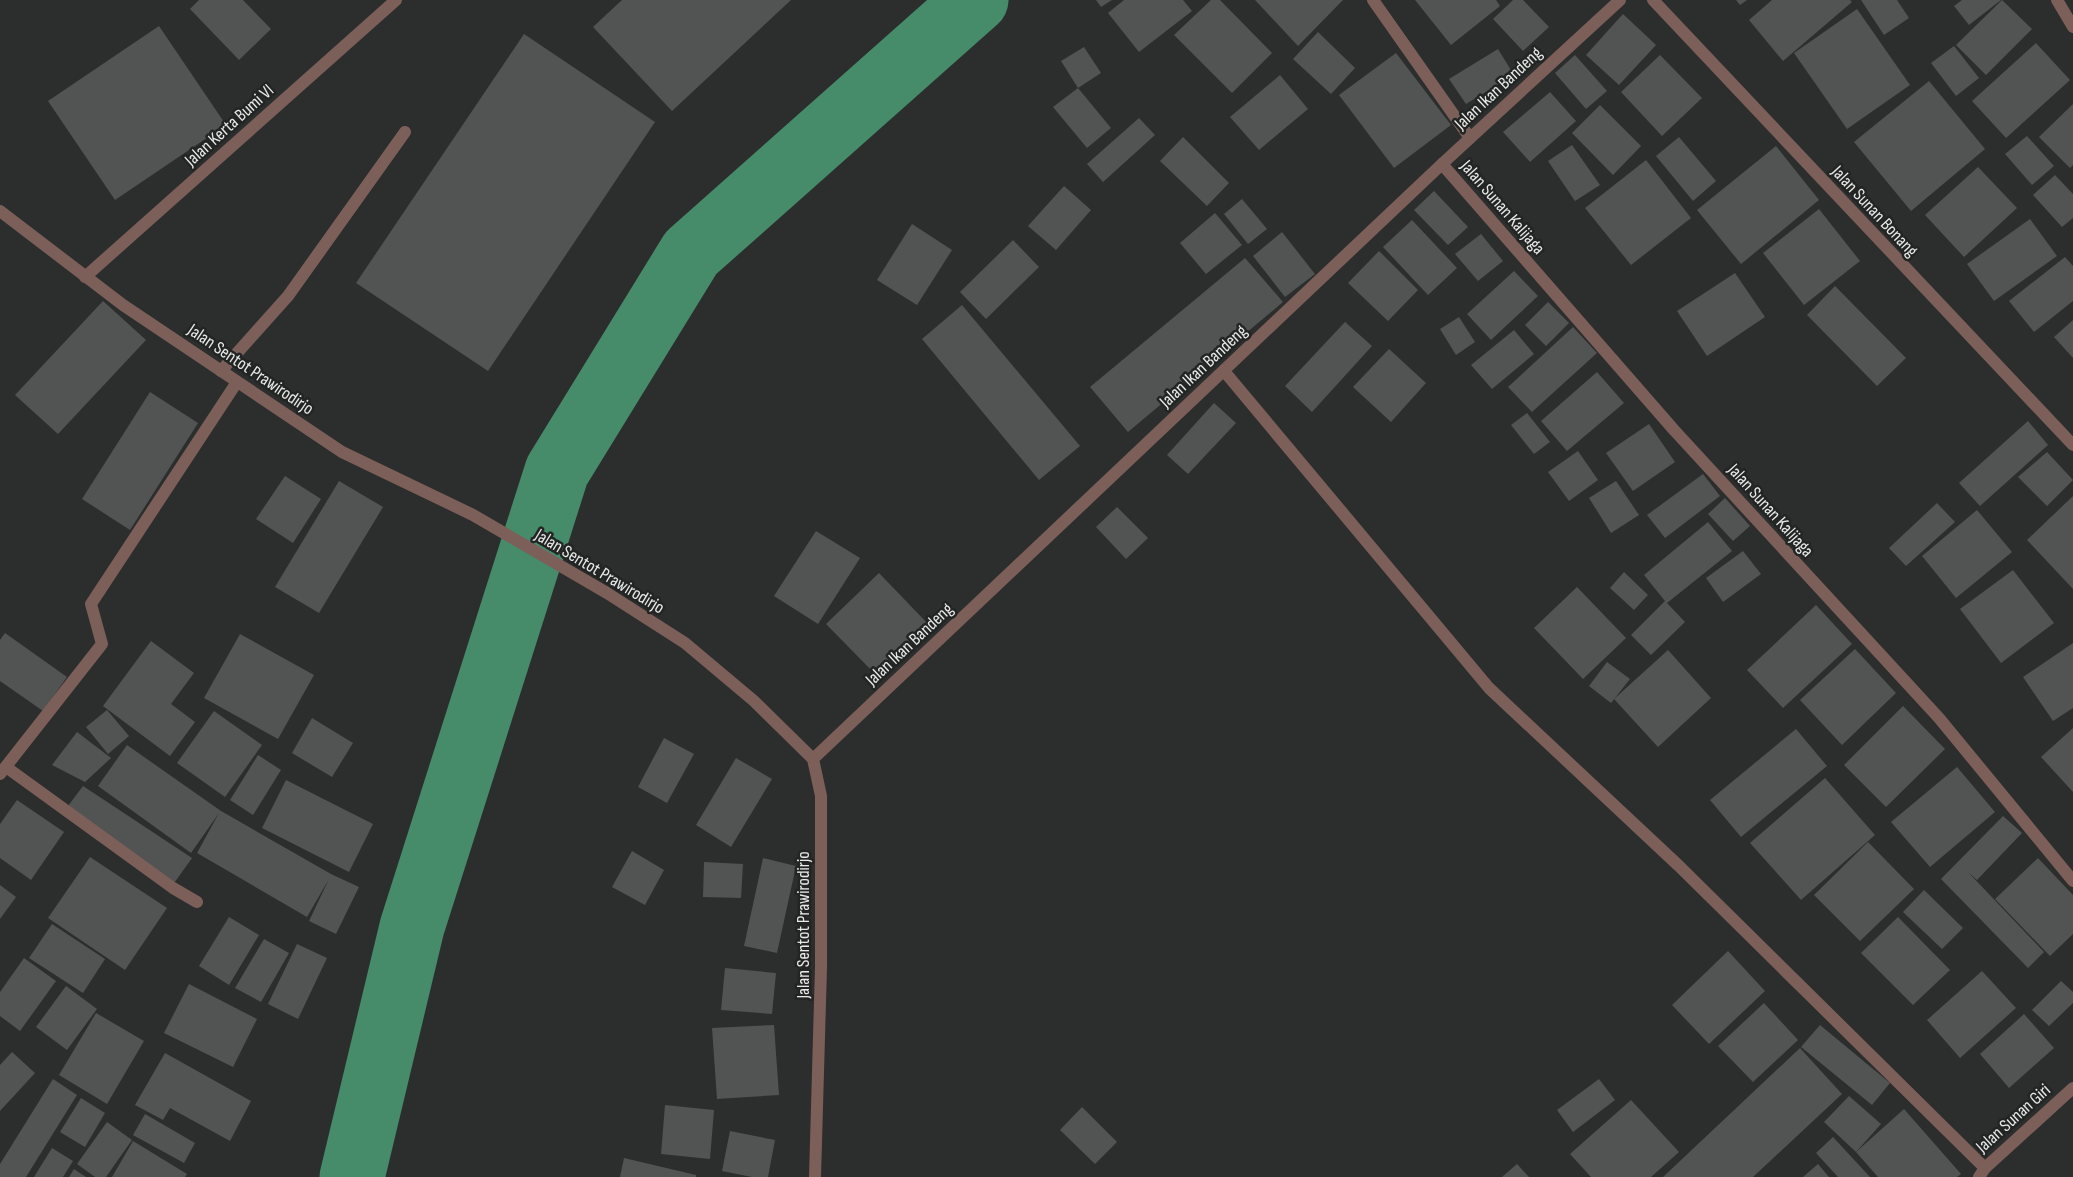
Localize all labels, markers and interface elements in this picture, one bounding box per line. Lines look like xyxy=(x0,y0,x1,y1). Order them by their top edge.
street label: Jalan Ikan Bandeng xyxy=(1450,43,1546,135)
street label: Jalan Kerta Bumi VI xyxy=(180,80,278,171)
street label: Jalan Sunan Kalijaga xyxy=(1455,155,1549,259)
street label: Jalan Sunan Bonang xyxy=(1826,161,1922,261)
street label: Jalan Sentot Prawirodirjo xyxy=(183,319,318,419)
street label: Jalan Ikan Bandeng xyxy=(1155,321,1251,413)
street label: Jalan Sunan Kalijaga xyxy=(1723,459,1818,561)
street label: Jalan Sentot Prawirodirjo xyxy=(530,524,668,618)
street label: Jalan Ikan Bandeng xyxy=(861,599,957,691)
street label: Jalan Sentot Prawirodirjo xyxy=(793,851,814,1000)
street label: Jalan Sunan Giri xyxy=(1971,1080,2055,1158)

